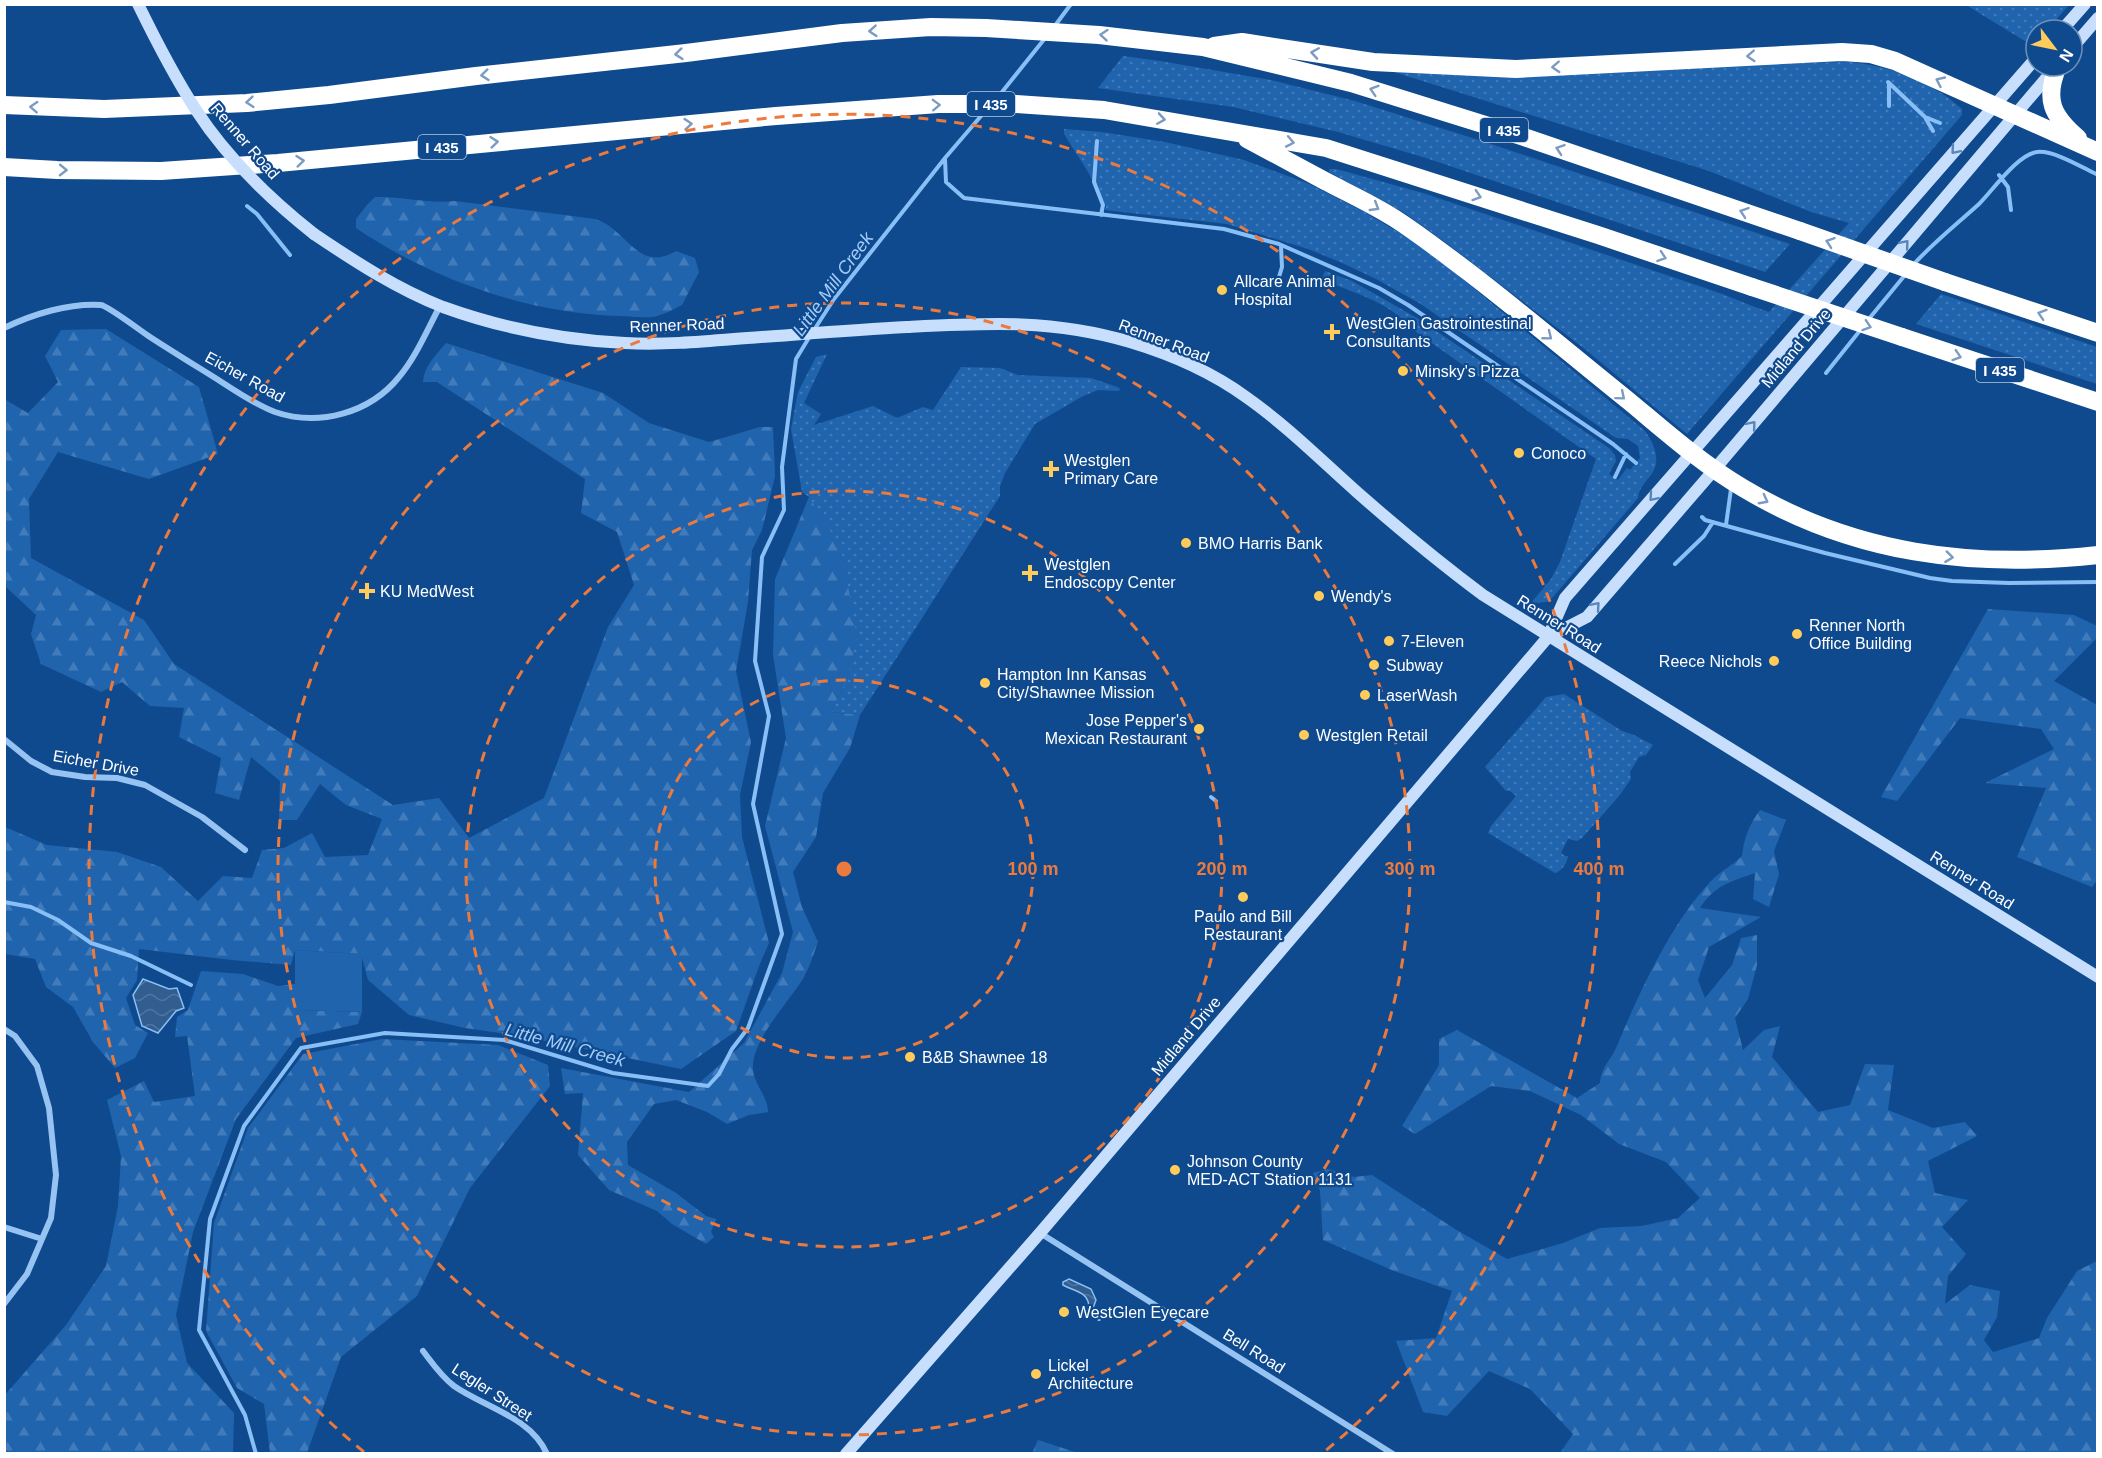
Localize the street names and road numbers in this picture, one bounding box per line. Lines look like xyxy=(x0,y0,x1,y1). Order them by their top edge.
road number: I 435 xyxy=(967,92,1015,116)
street label: Renner Road xyxy=(207,100,283,182)
road number: I 435 xyxy=(1480,118,1528,142)
road number: I 435 xyxy=(418,135,466,159)
street label: Midland Drive xyxy=(1758,305,1834,391)
street label: Renner Road xyxy=(629,315,725,335)
street label: Renner Road xyxy=(1117,316,1211,366)
street label: Eicher Road xyxy=(202,348,288,406)
road number: I 435 xyxy=(1976,358,2024,382)
street label: Renner Road xyxy=(1514,592,1604,656)
street label: Eicher Drive xyxy=(52,747,140,779)
street label: Renner Road xyxy=(1927,848,2017,912)
street label: Midland Drive xyxy=(1148,993,1224,1079)
street label: Bell Road xyxy=(1220,1325,1288,1377)
street label: Legler Street xyxy=(449,1360,536,1424)

